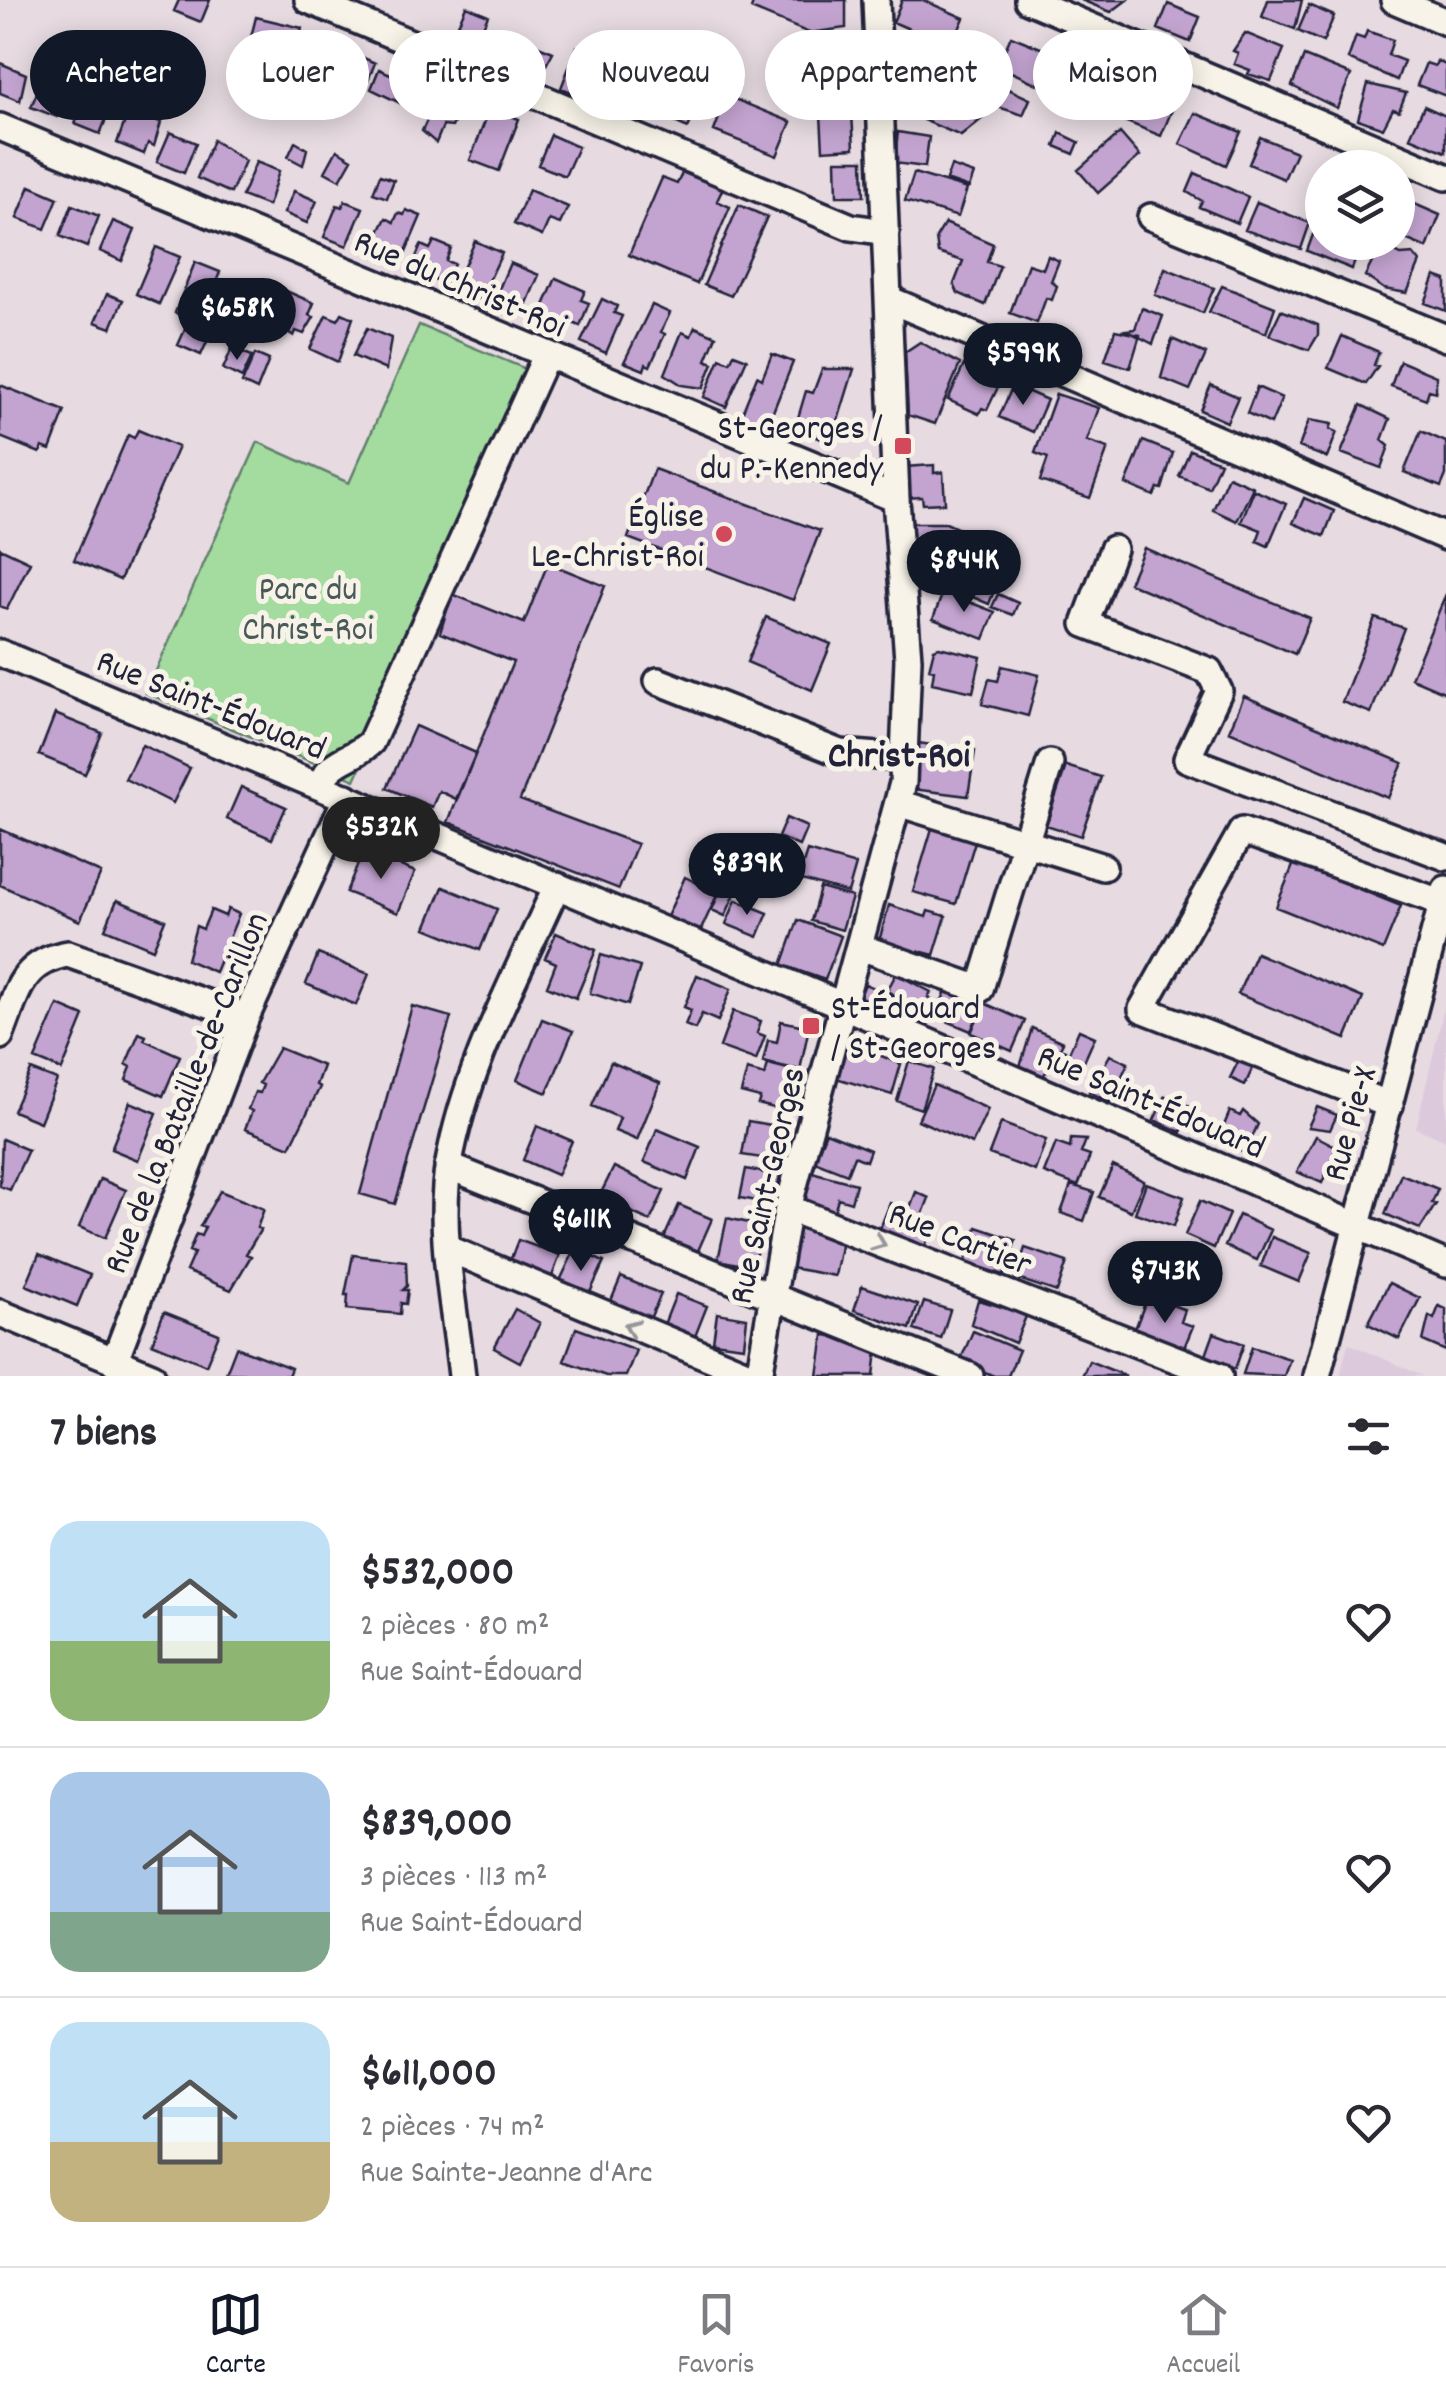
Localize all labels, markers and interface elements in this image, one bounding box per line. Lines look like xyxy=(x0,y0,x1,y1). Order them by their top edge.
chip: Acheter xyxy=(30,30,206,120)
chip: Louer xyxy=(226,30,369,120)
chip: Filtres xyxy=(389,30,546,120)
chip: Nouveau xyxy=(566,30,745,120)
chip: Appartement xyxy=(765,30,1013,120)
chip: Maison xyxy=(1033,30,1193,120)
map controls xyxy=(1305,150,1415,260)
button: layers xyxy=(1305,150,1415,260)
street label: Rue du Christ-Roi xyxy=(345,219,573,354)
pin: $658K xyxy=(167,278,307,363)
text: $658K xyxy=(200,287,274,333)
pin: $599K xyxy=(953,323,1093,408)
text: $599K xyxy=(985,332,1061,378)
place label: St-Georges / du P.-Kennedy xyxy=(700,406,884,496)
marker: St-Georges / du P.-Kennedy xyxy=(892,435,914,457)
place label: Église Le-Christ-Roi xyxy=(531,494,704,584)
marker: Église Le-Christ-Roi xyxy=(713,523,735,545)
pin: $844K xyxy=(894,530,1034,615)
text: $844K xyxy=(929,539,999,585)
park label: Parc du Christ-Roi xyxy=(242,567,374,657)
street label: Rue Saint-Édouard xyxy=(88,639,332,776)
district label: Christ-Roi xyxy=(828,731,970,786)
pin: $532K xyxy=(311,797,451,882)
text: $532K xyxy=(344,806,418,852)
pin: $839K xyxy=(677,833,817,918)
text: $839K xyxy=(711,842,783,888)
street label: Rue de la Bataille-de-Carillon xyxy=(93,905,284,1282)
place label: St-Édouard / St-Georges xyxy=(831,986,996,1076)
marker: St-Édouard / St-Georges xyxy=(800,1015,822,1037)
street label: Rue Saint-Édouard xyxy=(1028,1034,1272,1175)
street label: Rue Pie-X xyxy=(1313,1061,1393,1188)
street label: Rue Saint-Georges xyxy=(718,1063,821,1310)
pin: $611K xyxy=(511,1189,651,1274)
street label: Rue Cartier xyxy=(880,1191,1038,1292)
text: $611K xyxy=(551,1198,611,1244)
one-way arrow xyxy=(870,1232,887,1252)
pin: $743K xyxy=(1095,1241,1235,1326)
text: $743K xyxy=(1130,1250,1200,1296)
one-way arrow xyxy=(623,1319,641,1339)
text: 7 biens xyxy=(50,1406,157,1466)
icon: filters xyxy=(1341,1409,1396,1464)
text: $532,000 xyxy=(360,1545,514,1605)
icon: home xyxy=(130,1561,250,1681)
icon: heart xyxy=(1341,1594,1396,1649)
text: 2 pièces · 80 m² xyxy=(360,1605,549,1651)
text: Rue Saint-Édouard xyxy=(360,1651,583,1697)
text: $839,000 xyxy=(360,1796,513,1856)
icon: home xyxy=(130,1812,250,1932)
icon: heart xyxy=(1341,1845,1396,1900)
text: 3 pièces · 113 m² xyxy=(360,1856,548,1902)
text: Rue Saint-Édouard xyxy=(360,1902,583,1948)
text: $611,000 xyxy=(360,2046,497,2106)
icon: home xyxy=(130,2062,250,2182)
icon: heart xyxy=(1341,2095,1396,2150)
text: 2 pièces · 74 m² xyxy=(360,2106,545,2152)
text: Rue Sainte-Jeanne d'Arc xyxy=(360,2152,653,2198)
tab: Carte xyxy=(206,2287,266,2387)
tab: Favoris xyxy=(677,2287,755,2387)
tab: Accueil xyxy=(1166,2287,1240,2387)

